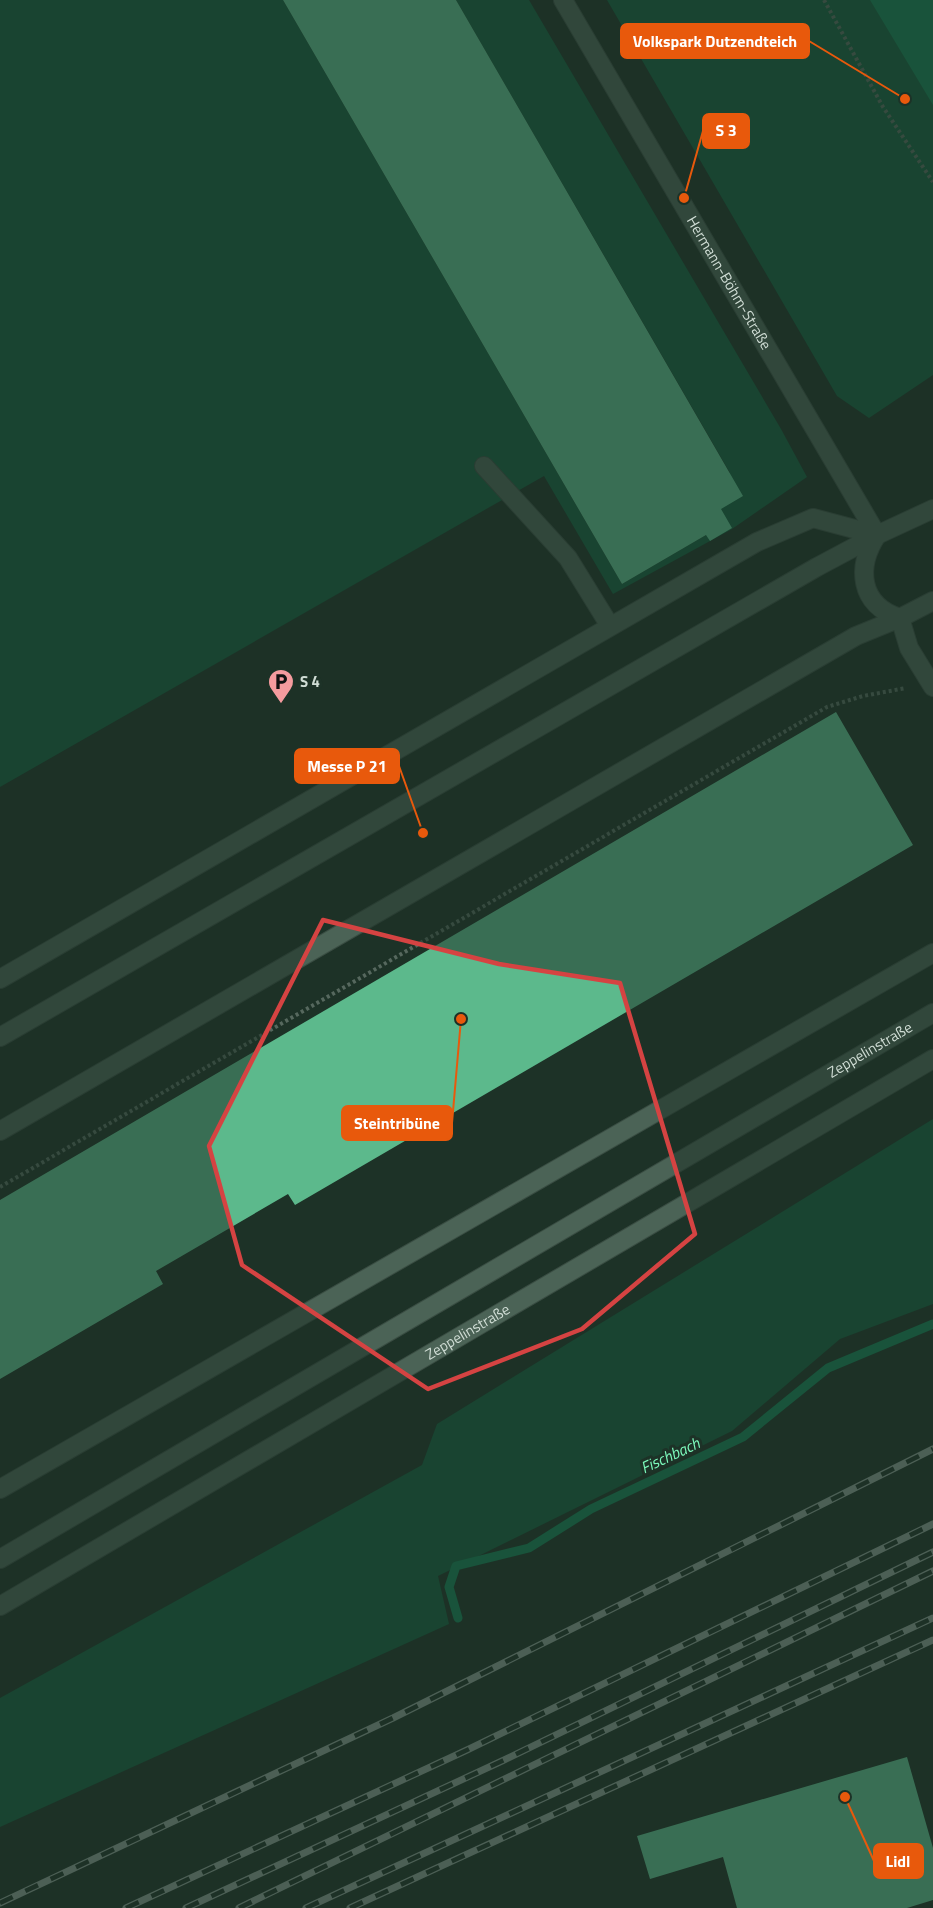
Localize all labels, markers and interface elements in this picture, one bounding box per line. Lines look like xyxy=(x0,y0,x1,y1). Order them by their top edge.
callout: Volkspark Dutzendteich xyxy=(621,24,809,58)
text: Volkspark Dutzendteich xyxy=(633,29,797,53)
callout: S 3 xyxy=(703,114,749,148)
text: S 3 xyxy=(715,118,737,142)
street label: Hermann-Böhm-Straße xyxy=(681,211,778,354)
parking icon: S 4 xyxy=(266,667,296,705)
place label: S 4 xyxy=(300,670,320,693)
callout: Messe P 21 xyxy=(295,749,399,783)
text: Messe P 21 xyxy=(307,754,387,778)
street label: Zeppelinstraße xyxy=(823,1016,916,1083)
callout: Steintribüne xyxy=(342,1106,452,1140)
text: Steintribüne xyxy=(354,1111,440,1135)
street label: Zeppelinstraße xyxy=(421,1298,514,1365)
water label: Fischbach xyxy=(636,1430,704,1479)
callout: Lidl xyxy=(874,1844,923,1878)
text: Lidl xyxy=(886,1849,910,1873)

